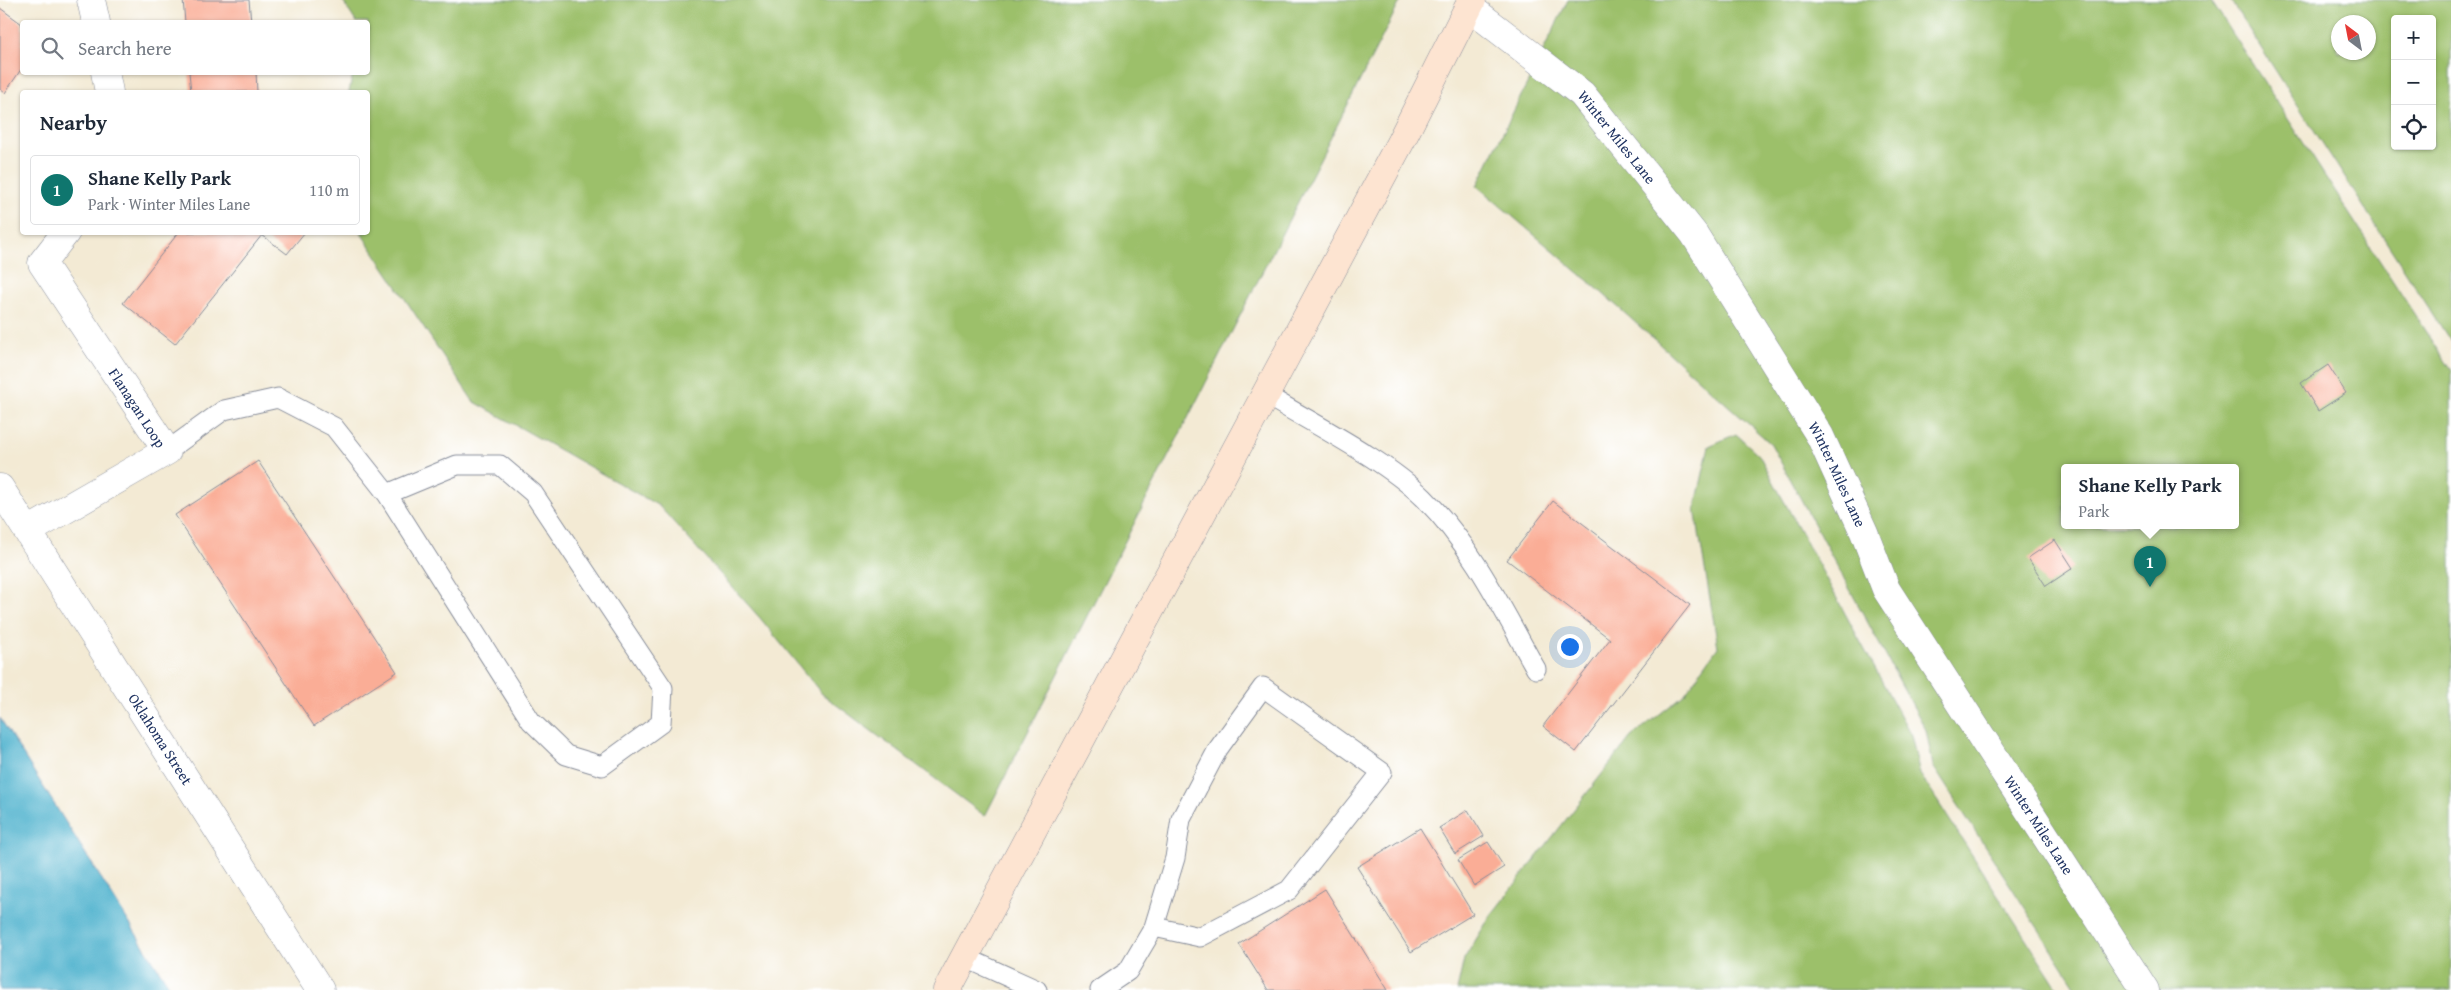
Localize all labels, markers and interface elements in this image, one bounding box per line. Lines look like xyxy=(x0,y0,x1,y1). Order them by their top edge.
north arrow xyxy=(2331,15,2376,60)
map controls xyxy=(2391,15,2436,150)
button: + xyxy=(2391,15,2436,60)
search box xyxy=(20,20,370,75)
icon: search xyxy=(38,34,66,62)
text: Search here xyxy=(78,34,172,62)
button: − xyxy=(2391,60,2436,105)
street label: Winter Miles Lane xyxy=(1573,86,1661,188)
button: locate xyxy=(2391,105,2436,150)
text: Nearby xyxy=(40,107,107,138)
text: Shane Kelly Park xyxy=(88,164,231,192)
text: 1 xyxy=(53,178,61,202)
text: 110 m xyxy=(309,178,349,202)
text: Park · Winter Miles Lane xyxy=(88,192,250,216)
street label: Flanagan Loop xyxy=(104,364,171,452)
street label: Winter Miles Lane xyxy=(1804,417,1871,530)
popup xyxy=(2061,464,2239,529)
text: Shane Kelly Park xyxy=(2078,471,2222,499)
text: Park xyxy=(2078,499,2109,523)
pin: 1 xyxy=(2134,546,2166,587)
your location xyxy=(1557,634,1583,660)
street label: Oklahoma Street xyxy=(124,689,198,789)
street label: Winter Miles Lane xyxy=(1999,771,2079,879)

